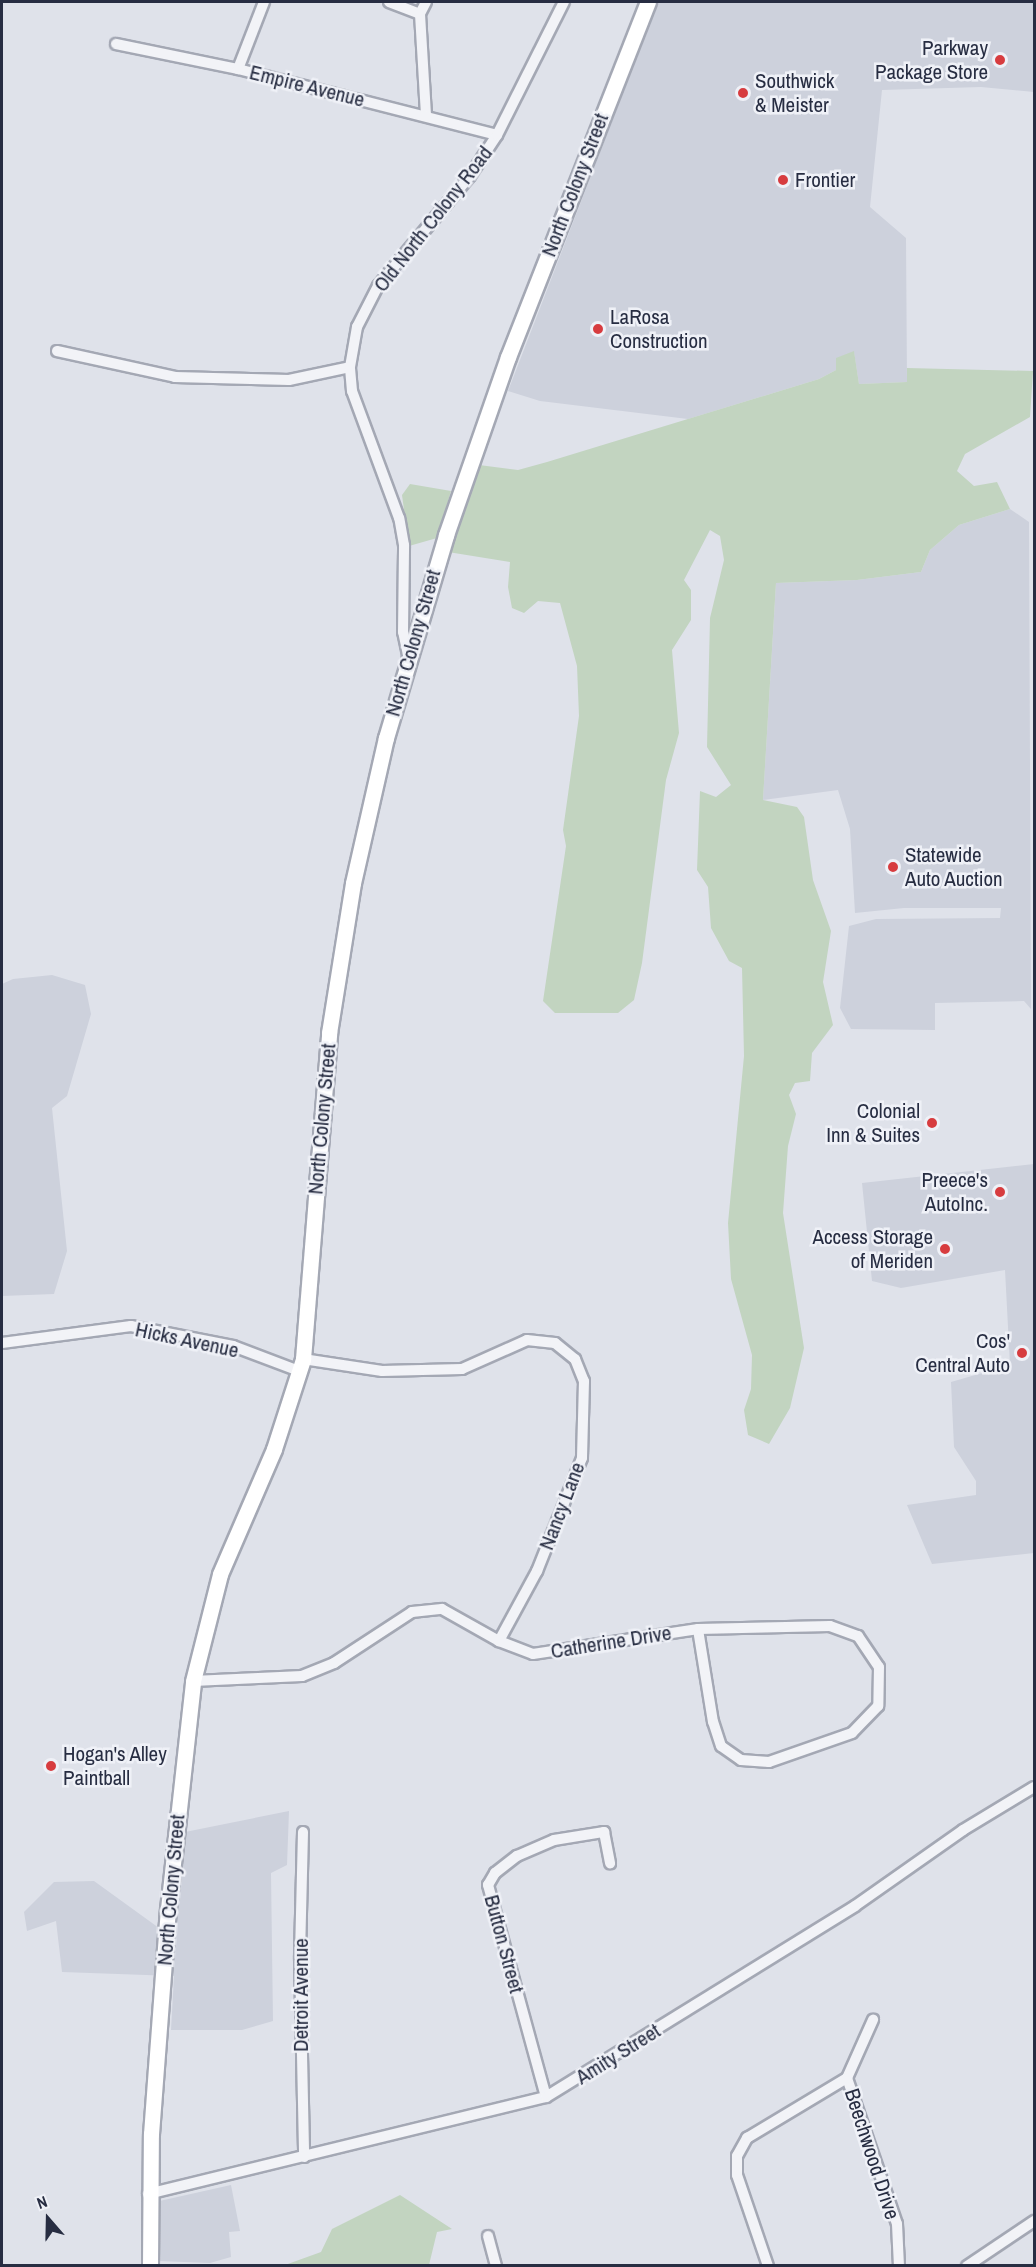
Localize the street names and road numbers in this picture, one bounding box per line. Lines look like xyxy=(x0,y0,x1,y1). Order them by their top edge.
street label: Empire Avenue xyxy=(247,59,367,113)
street label: North Colony Street xyxy=(536,110,614,260)
street label: Old North Colony Road xyxy=(368,141,498,297)
street label: North Colony Street xyxy=(380,567,446,719)
street label: North Colony Street xyxy=(303,1043,341,1195)
street label: Hicks Avenue xyxy=(133,1317,241,1363)
street label: Nancy Lane xyxy=(534,1459,590,1553)
street label: Catherine Drive xyxy=(549,1620,673,1664)
street label: North Colony Street xyxy=(152,1814,190,1966)
street label: Button Street xyxy=(479,1892,529,1996)
street label: Detroit Avenue xyxy=(288,1938,314,2052)
street label: Amity Street xyxy=(571,2018,665,2090)
street label: Beechwood Drive xyxy=(839,2085,905,2223)

